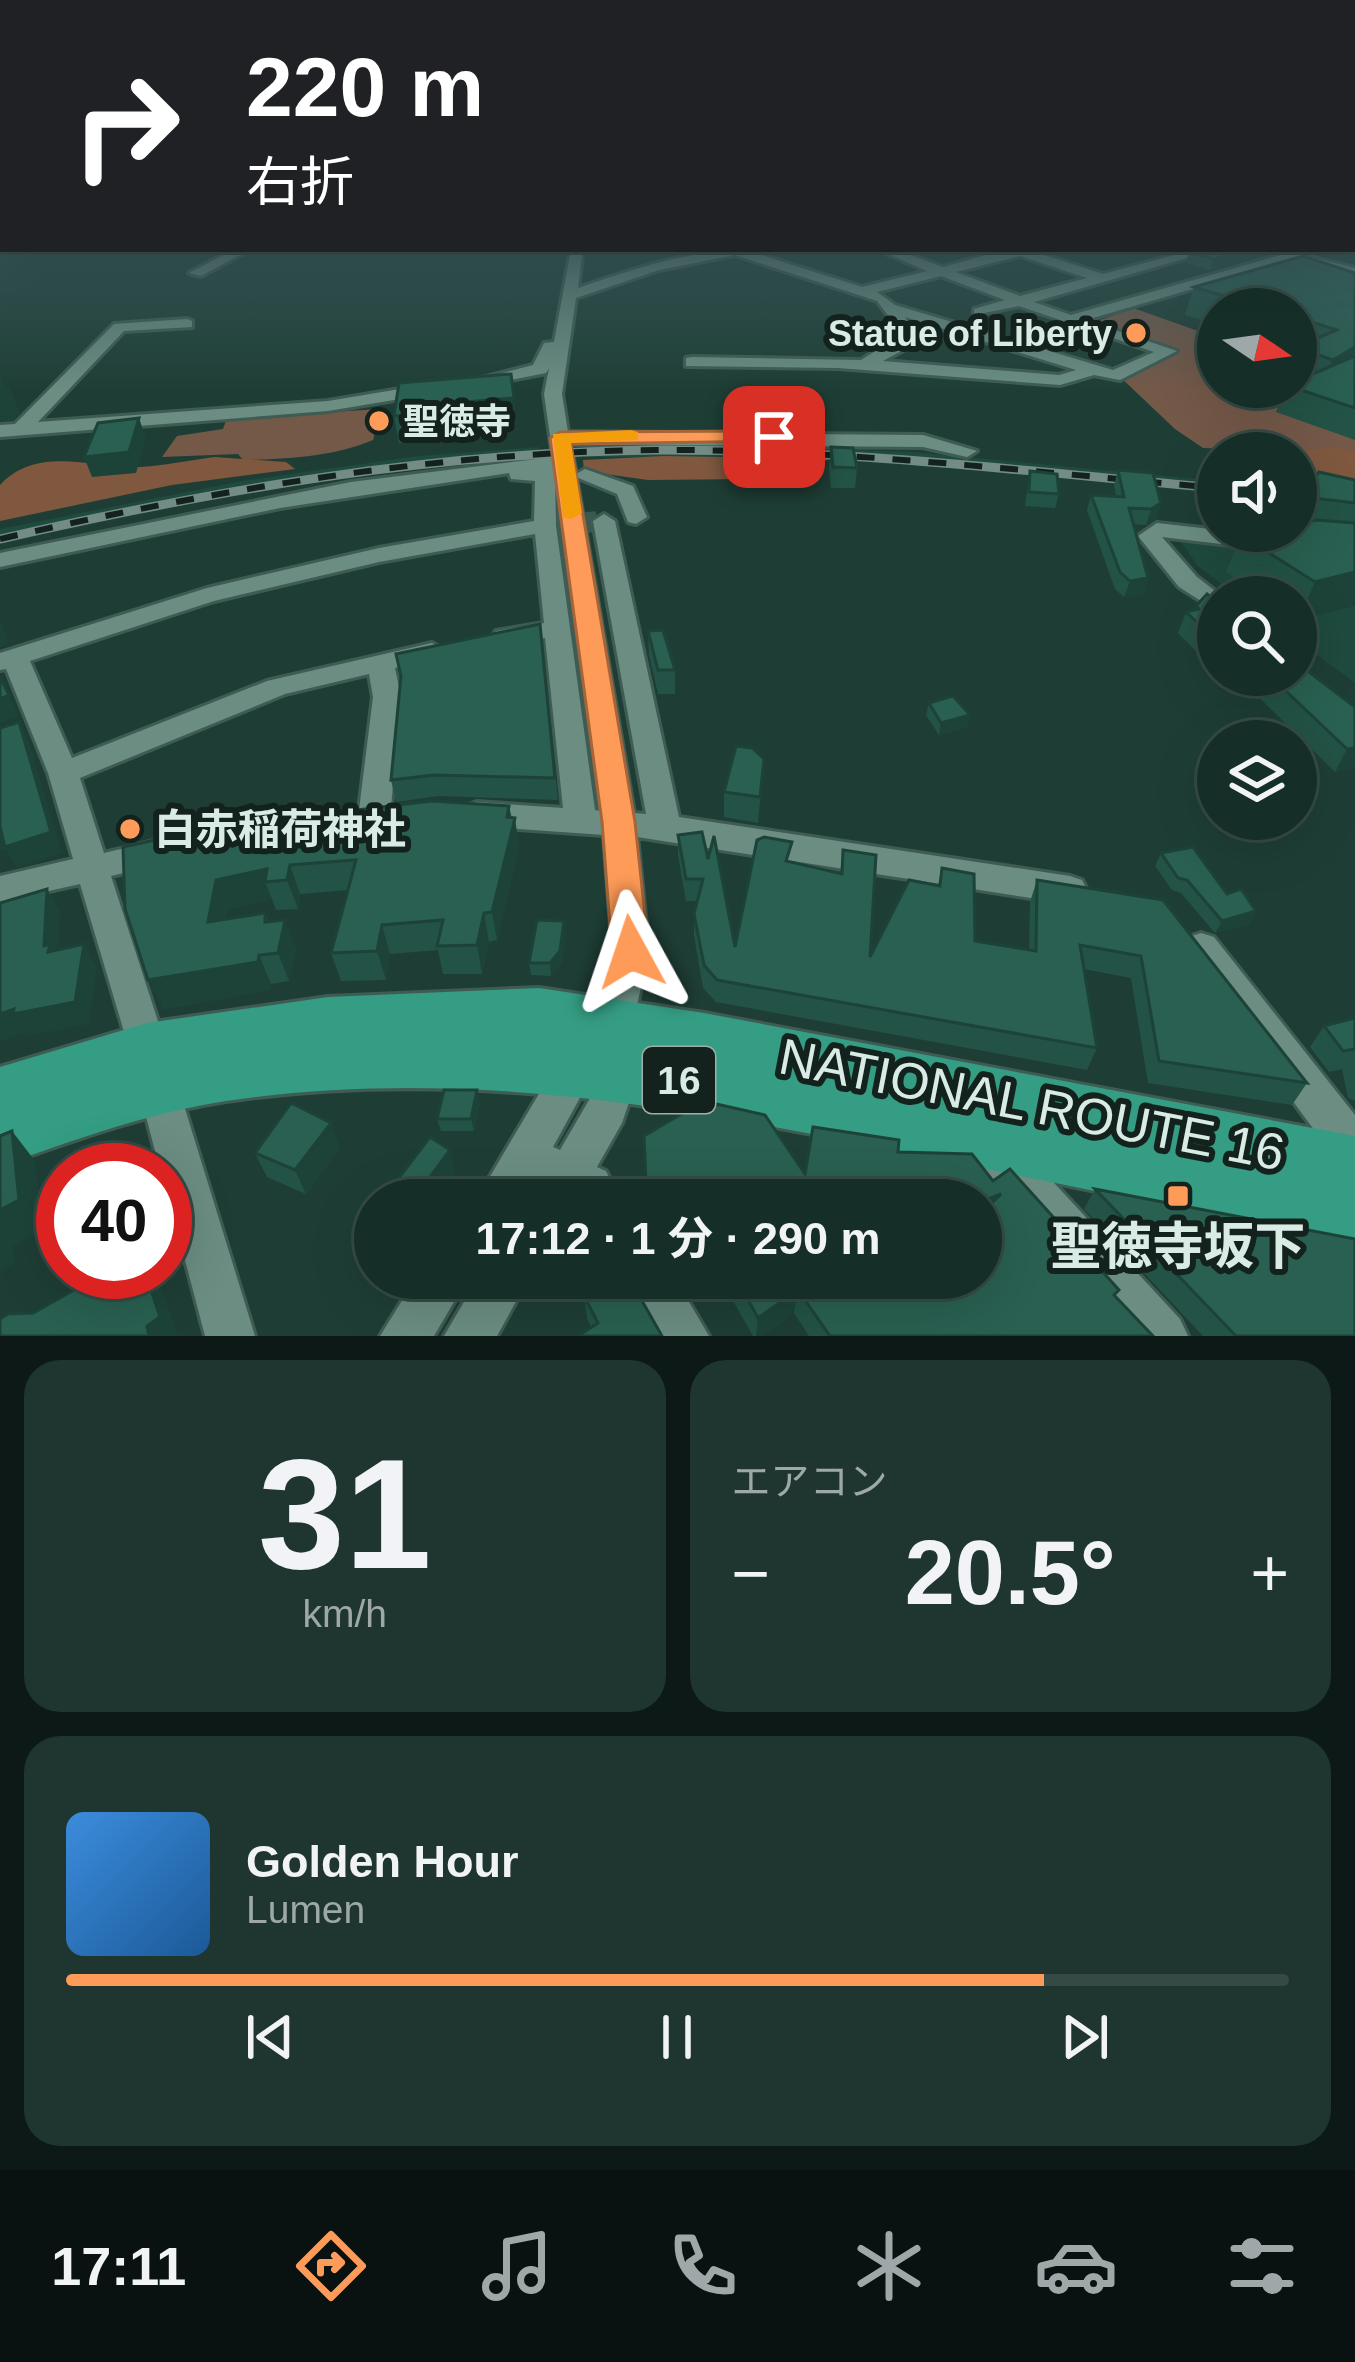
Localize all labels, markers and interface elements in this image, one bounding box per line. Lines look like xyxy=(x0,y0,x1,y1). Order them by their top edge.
text: 220 m xyxy=(246,40,484,134)
icon: right xyxy=(48,48,204,204)
text: 右折 xyxy=(246,152,354,212)
north arrow xyxy=(1197,288,1317,408)
map controls xyxy=(1197,288,1317,840)
place label: Statue of Liberty xyxy=(828,313,1112,354)
marker: Statue of Liberty xyxy=(1123,320,1149,346)
pin xyxy=(723,386,825,488)
place label: 聖徳寺 xyxy=(403,401,511,442)
icon: arrive xyxy=(741,404,807,470)
marker: 聖徳寺 xyxy=(366,408,392,434)
button: sound xyxy=(1197,432,1317,552)
button: search xyxy=(1197,576,1317,696)
button: layers xyxy=(1197,720,1317,840)
place label: 白赤稲荷神社 xyxy=(154,806,406,853)
marker: 白赤稲荷神社 xyxy=(117,816,143,842)
position arrow xyxy=(568,889,694,1015)
street label: NATIONAL ROUTE 16 xyxy=(775,1028,1289,1181)
road number: 16 xyxy=(643,1047,715,1113)
speed limit sign: 40 xyxy=(36,1143,192,1299)
marker: 聖徳寺坂下 xyxy=(1165,1183,1191,1209)
text: 17:12 · 1 分 · 290 m xyxy=(475,1213,881,1264)
place label: 聖徳寺坂下 xyxy=(1050,1218,1306,1275)
text: 31 xyxy=(258,1427,432,1601)
text: エアコン xyxy=(732,1460,888,1503)
text: 20.5° xyxy=(905,1523,1116,1623)
text: − xyxy=(732,1536,770,1610)
text: + xyxy=(1250,1536,1289,1610)
text: km/h xyxy=(302,1592,387,1635)
text: Golden Hour xyxy=(246,1836,518,1887)
text: Lumen xyxy=(246,1888,365,1931)
icon: previous xyxy=(237,2004,303,2070)
icon: pause xyxy=(644,2004,710,2070)
icon: next xyxy=(1052,2004,1118,2070)
icon: directions xyxy=(289,2224,373,2308)
icon: music xyxy=(475,2224,559,2308)
icon: phone xyxy=(661,2224,745,2308)
icon: climate xyxy=(847,2224,931,2308)
icon: car xyxy=(1034,2224,1118,2308)
icon: filters xyxy=(1220,2224,1304,2308)
text: 17:11 xyxy=(51,2236,186,2296)

